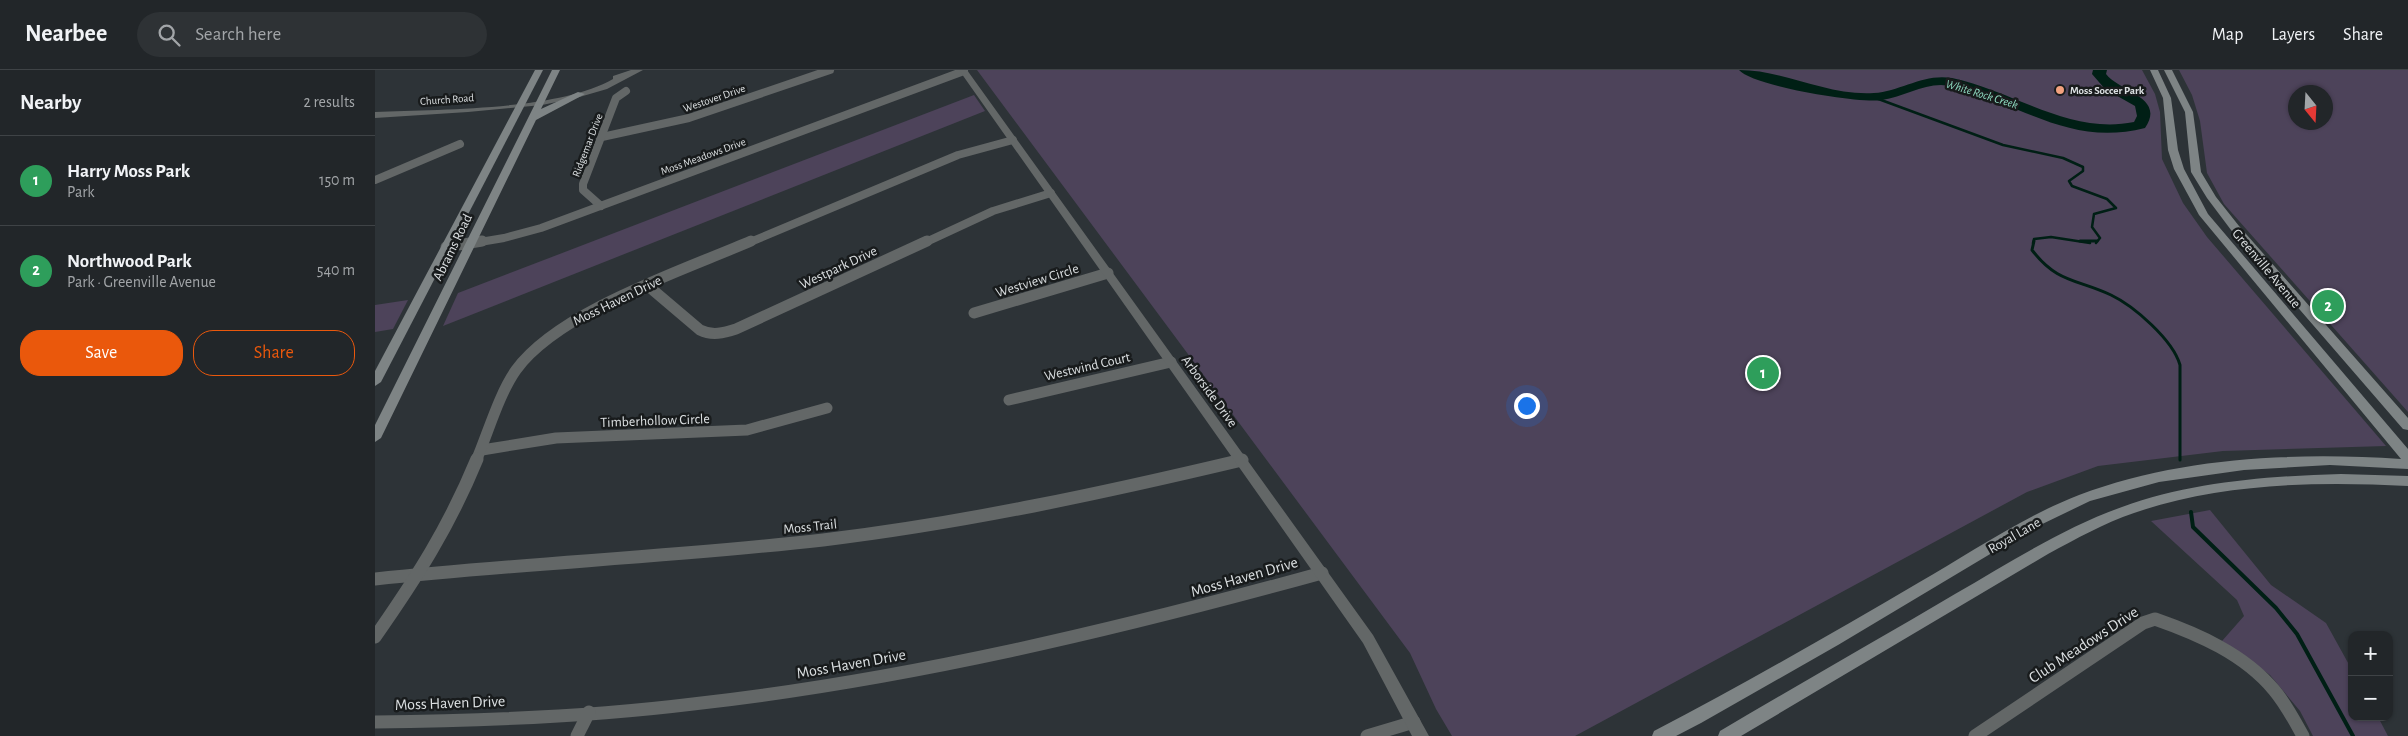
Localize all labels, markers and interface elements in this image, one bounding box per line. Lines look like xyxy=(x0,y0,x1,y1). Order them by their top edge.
search box xyxy=(137,12,487,57)
icon: search xyxy=(155,21,183,49)
text: Nearbee xyxy=(25,22,107,46)
text: Search here xyxy=(195,25,281,44)
text: Map xyxy=(2212,26,2243,44)
text: Layers xyxy=(2271,26,2315,44)
text: Share xyxy=(2343,26,2383,44)
water label: White Rock Creek xyxy=(1944,77,2020,111)
street label: Westover Drive xyxy=(682,83,747,114)
marker: Moss Soccer Park xyxy=(2054,84,2066,96)
place label: Moss Soccer Park xyxy=(2070,85,2145,96)
north arrow xyxy=(2288,85,2333,130)
text: Nearby xyxy=(20,92,81,113)
street label: Church Road xyxy=(420,92,475,107)
text: 2 results xyxy=(303,94,355,110)
street label: Ridgemar Drive xyxy=(570,112,605,178)
street label: Moss Meadows Drive xyxy=(659,136,747,177)
text: Harry Moss Park xyxy=(67,162,190,181)
text: 1 xyxy=(33,172,39,188)
text: 150 m xyxy=(319,172,355,188)
text: Park xyxy=(67,184,95,200)
street label: Abrams Road xyxy=(431,212,475,283)
street label: Greenville Avenue xyxy=(2229,226,2303,311)
street label: Westpark Drive xyxy=(797,244,879,292)
text: Northwood Park xyxy=(67,252,192,271)
text: 2 xyxy=(32,262,40,278)
text: 540 m xyxy=(317,262,355,278)
street label: Westview Circle xyxy=(994,262,1080,300)
street label: Moss Haven Drive xyxy=(571,273,664,328)
text: Park · Greenville Avenue xyxy=(67,274,216,290)
pin: 2 xyxy=(2312,287,2344,325)
button: Save xyxy=(20,330,183,376)
button: Share xyxy=(193,330,355,376)
street label: Westwind Court xyxy=(1043,350,1132,384)
street label: Arborside Drive xyxy=(1179,353,1240,430)
pin: 1 xyxy=(1747,354,1779,392)
your location xyxy=(1514,393,1540,419)
street label: Timberhollow Circle xyxy=(600,412,710,430)
street label: Royal Lane xyxy=(1986,515,2043,556)
street label: Moss Trail xyxy=(783,517,838,537)
street label: Moss Haven Drive xyxy=(1189,554,1300,600)
street label: Club Meadows Drive xyxy=(2026,604,2141,686)
map controls xyxy=(2348,631,2393,721)
button: + xyxy=(2348,631,2393,676)
street label: Moss Haven Drive xyxy=(795,647,907,681)
button: − xyxy=(2348,676,2393,721)
street label: Moss Haven Drive xyxy=(395,693,506,713)

